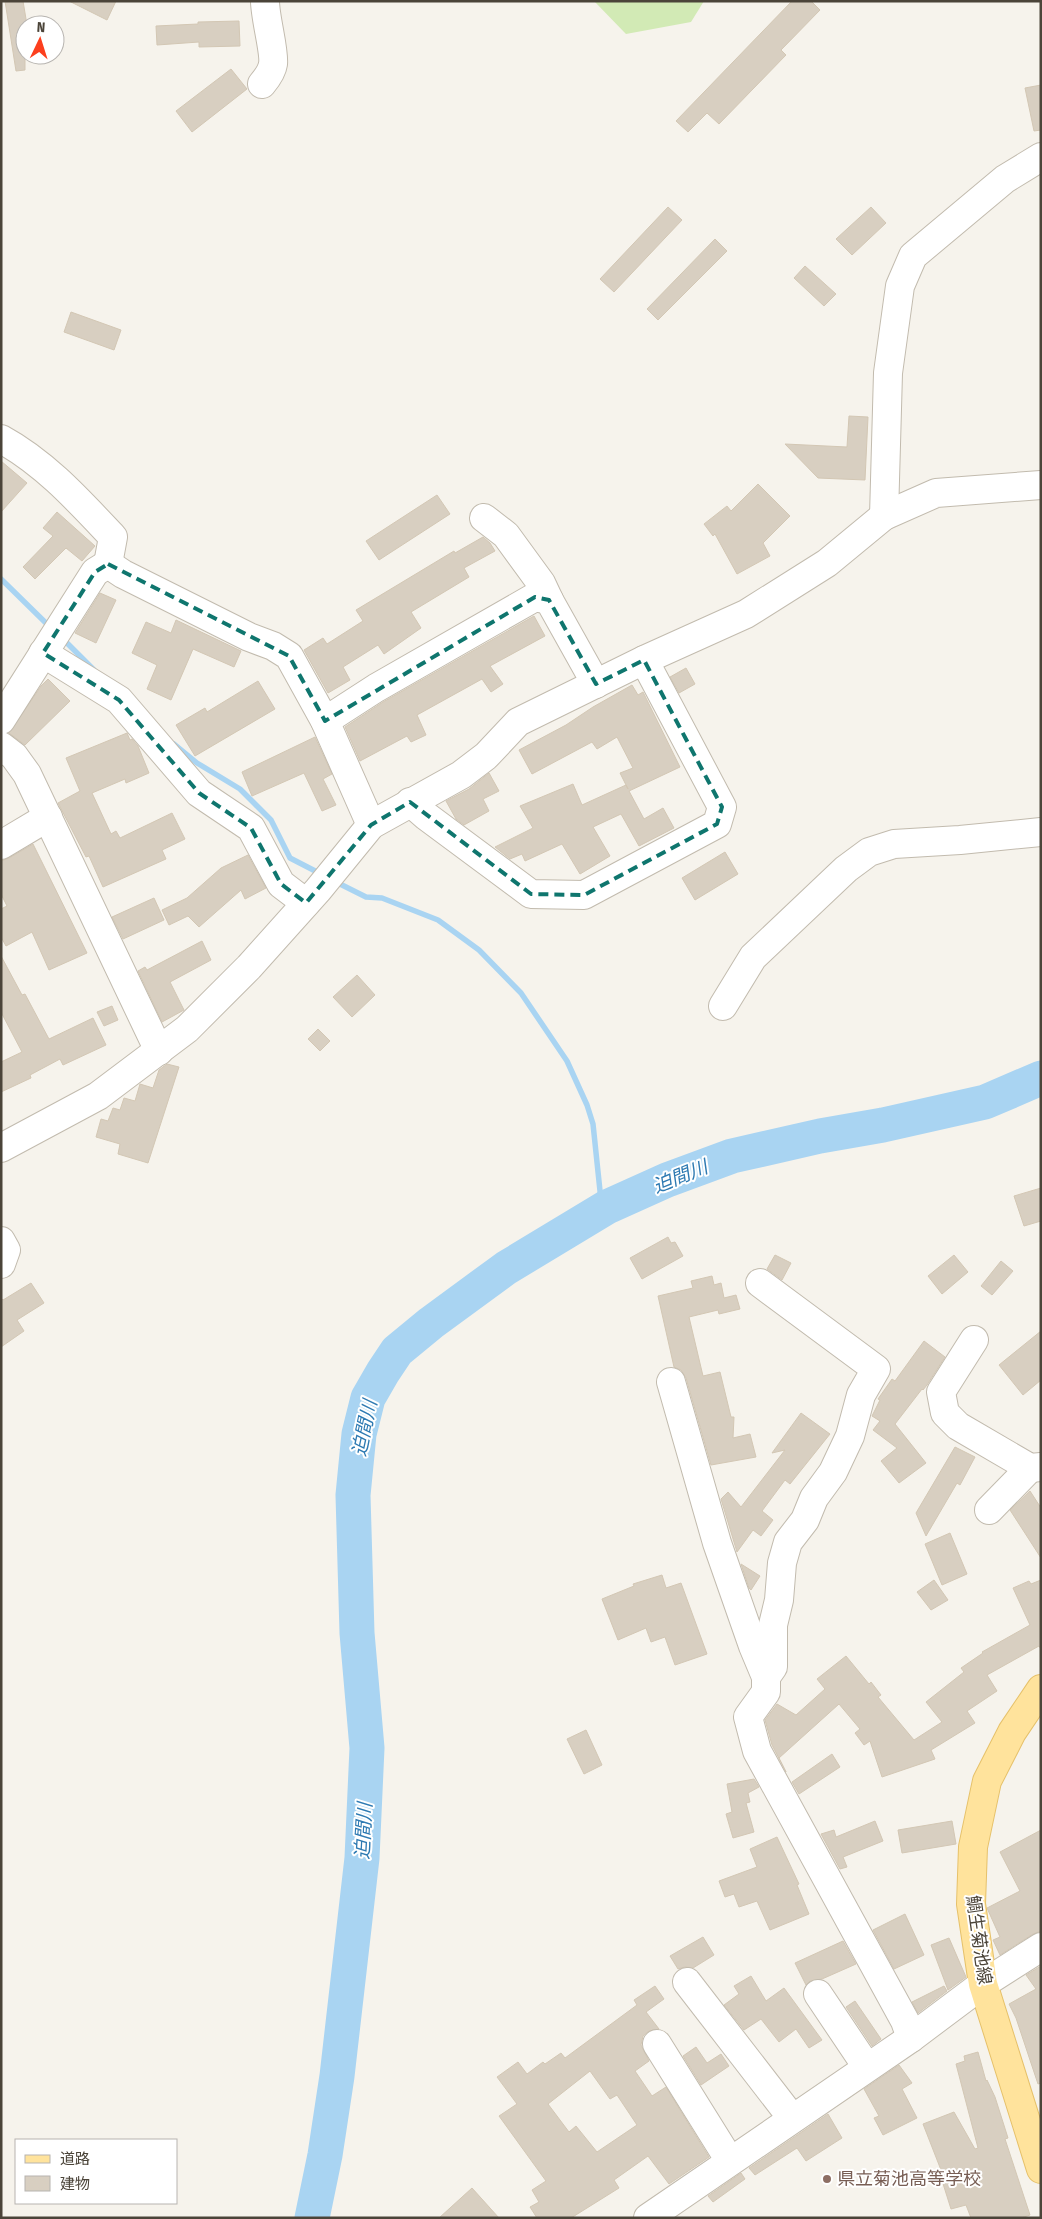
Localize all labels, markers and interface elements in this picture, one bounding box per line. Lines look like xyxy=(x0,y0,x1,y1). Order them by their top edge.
north arrow xyxy=(15,15,65,65)
text: N xyxy=(36,19,46,36)
water label: 迫間川 xyxy=(649,1154,713,1198)
water label: 迫間川 xyxy=(347,1396,382,1458)
water label: 迫間川 xyxy=(351,1800,377,1860)
street label: 鯛生菊池線 xyxy=(962,1894,996,1986)
legend xyxy=(15,2139,178,2204)
text: 道路 xyxy=(60,2150,90,2168)
place label: 県立菊池高等学校 xyxy=(837,2168,981,2190)
marker: 県立菊池高等学校 xyxy=(821,2173,833,2185)
text: 建物 xyxy=(60,2175,90,2193)

